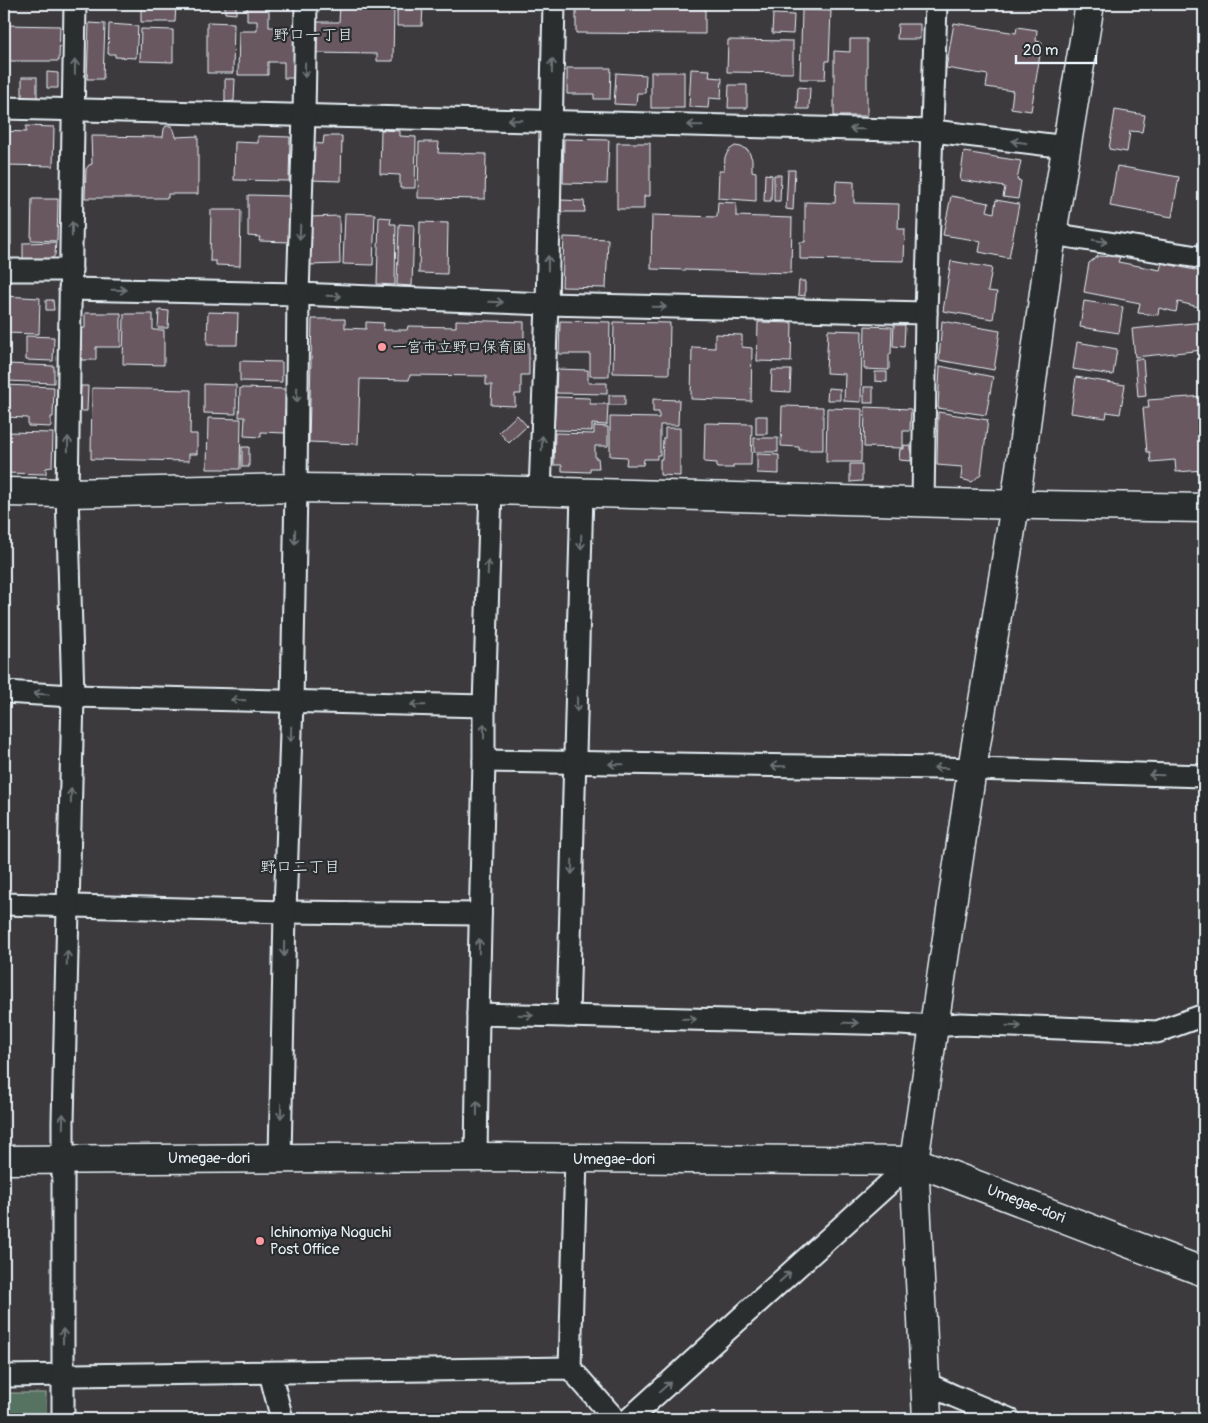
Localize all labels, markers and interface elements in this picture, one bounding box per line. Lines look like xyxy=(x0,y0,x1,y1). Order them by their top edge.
district label: 野口一丁目 xyxy=(273,25,353,45)
scale bar xyxy=(1016,32,1096,64)
text: 20 m xyxy=(1023,41,1058,60)
one-way arrow xyxy=(547,58,557,74)
one-way arrow xyxy=(70,59,79,75)
one-way arrow xyxy=(300,62,310,78)
one-way arrow xyxy=(507,116,523,125)
one-way arrow xyxy=(687,120,703,130)
one-way arrow xyxy=(849,124,866,134)
one-way arrow xyxy=(1011,137,1027,147)
one-way arrow xyxy=(67,222,77,238)
one-way arrow xyxy=(296,224,305,240)
one-way arrow xyxy=(1092,237,1108,247)
one-way arrow xyxy=(543,256,553,272)
one-way arrow xyxy=(110,285,127,295)
one-way arrow xyxy=(326,291,342,300)
one-way arrow xyxy=(488,297,504,307)
one-way arrow xyxy=(650,302,666,311)
place label: 一宮市立野口保育園 xyxy=(392,338,527,357)
marker: 一宮市立野口保育園 xyxy=(376,341,388,353)
one-way arrow xyxy=(292,386,302,403)
one-way arrow xyxy=(537,436,547,452)
one-way arrow xyxy=(63,437,73,453)
one-way arrow xyxy=(290,528,300,544)
one-way arrow xyxy=(576,533,586,549)
one-way arrow xyxy=(483,560,493,576)
one-way arrow xyxy=(33,689,49,698)
one-way arrow xyxy=(230,696,246,705)
one-way arrow xyxy=(572,696,581,712)
one-way arrow xyxy=(410,700,426,710)
one-way arrow xyxy=(479,723,489,739)
one-way arrow xyxy=(286,726,295,742)
one-way arrow xyxy=(608,759,624,769)
one-way arrow xyxy=(770,761,786,771)
one-way arrow xyxy=(933,763,949,773)
one-way arrow xyxy=(1148,770,1164,779)
one-way arrow xyxy=(66,788,76,804)
district label: 野口二丁目 xyxy=(260,857,340,877)
one-way arrow xyxy=(567,858,577,874)
one-way arrow xyxy=(474,938,484,954)
one-way arrow xyxy=(279,940,289,957)
one-way arrow xyxy=(63,950,72,966)
one-way arrow xyxy=(518,1010,534,1020)
one-way arrow xyxy=(681,1014,697,1023)
one-way arrow xyxy=(843,1018,859,1028)
one-way arrow xyxy=(1005,1022,1021,1031)
one-way arrow xyxy=(472,1100,482,1116)
one-way arrow xyxy=(276,1103,286,1119)
one-way arrow xyxy=(58,1113,68,1129)
street label: Umegae-dori xyxy=(168,1149,250,1168)
street label: Umegae-dori xyxy=(573,1150,655,1169)
street label: Umegae-dori xyxy=(984,1180,1068,1228)
place label: Ichinomiya Noguchi Post Office xyxy=(270,1223,392,1259)
marker: Ichinomiya Noguchi Post Office xyxy=(254,1235,266,1247)
one-way arrow xyxy=(779,1272,792,1283)
one-way arrow xyxy=(58,1328,68,1344)
one-way arrow xyxy=(658,1381,671,1392)

